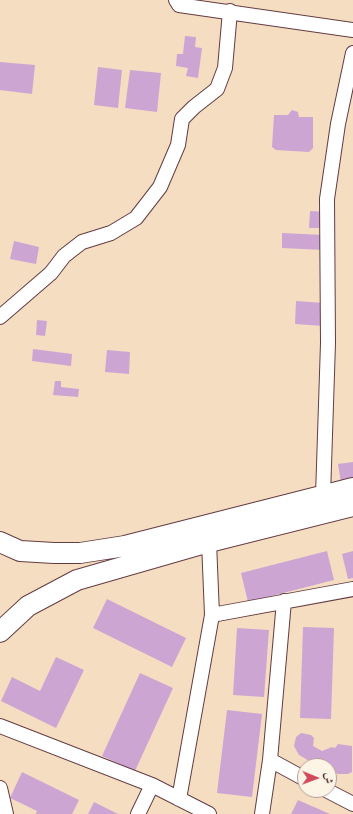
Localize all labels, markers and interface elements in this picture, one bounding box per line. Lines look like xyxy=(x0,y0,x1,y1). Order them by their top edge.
north arrow xyxy=(297,758,337,798)
text: ش xyxy=(322,773,335,784)

